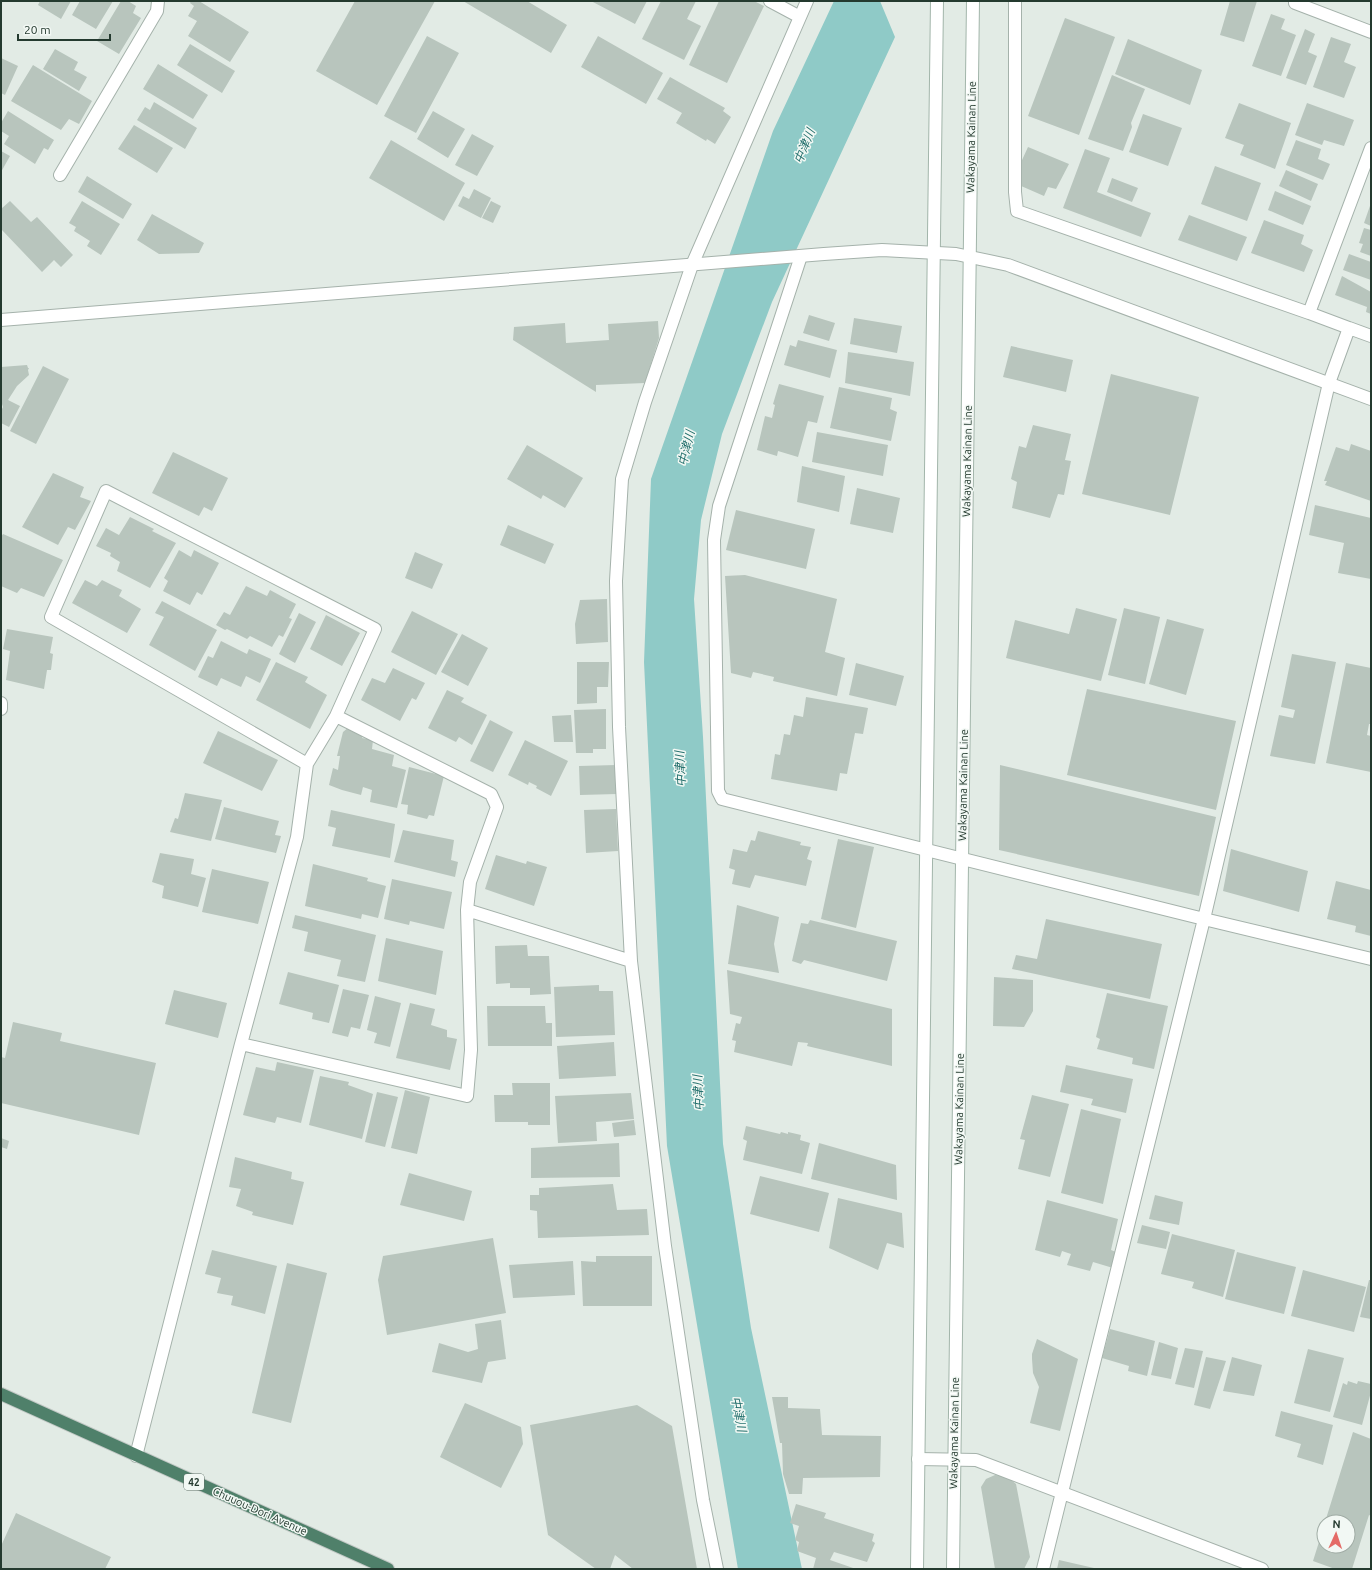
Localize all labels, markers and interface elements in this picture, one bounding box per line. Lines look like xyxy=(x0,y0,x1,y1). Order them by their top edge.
scale bar xyxy=(18,16,110,42)
text: 20 m xyxy=(24,23,51,36)
street label: Wakayama Kainan Line xyxy=(964,81,978,193)
water label: 中津川 xyxy=(791,125,818,165)
street label: Wakayama Kainan Line xyxy=(960,405,974,517)
water label: 中津川 xyxy=(676,427,697,467)
street label: Wakayama Kainan Line xyxy=(956,729,970,841)
water label: 中津川 xyxy=(672,749,687,787)
street label: Wakayama Kainan Line xyxy=(952,1053,966,1165)
water label: 中津川 xyxy=(690,1073,705,1111)
street label: Wakayama Kainan Line xyxy=(947,1377,961,1489)
water label: 中津川 xyxy=(729,1395,749,1435)
road number: 42 xyxy=(184,1474,204,1490)
street label: Chuuou-Dori Avenue xyxy=(211,1485,309,1537)
north arrow xyxy=(1316,1514,1356,1554)
text: N xyxy=(1332,1518,1341,1530)

